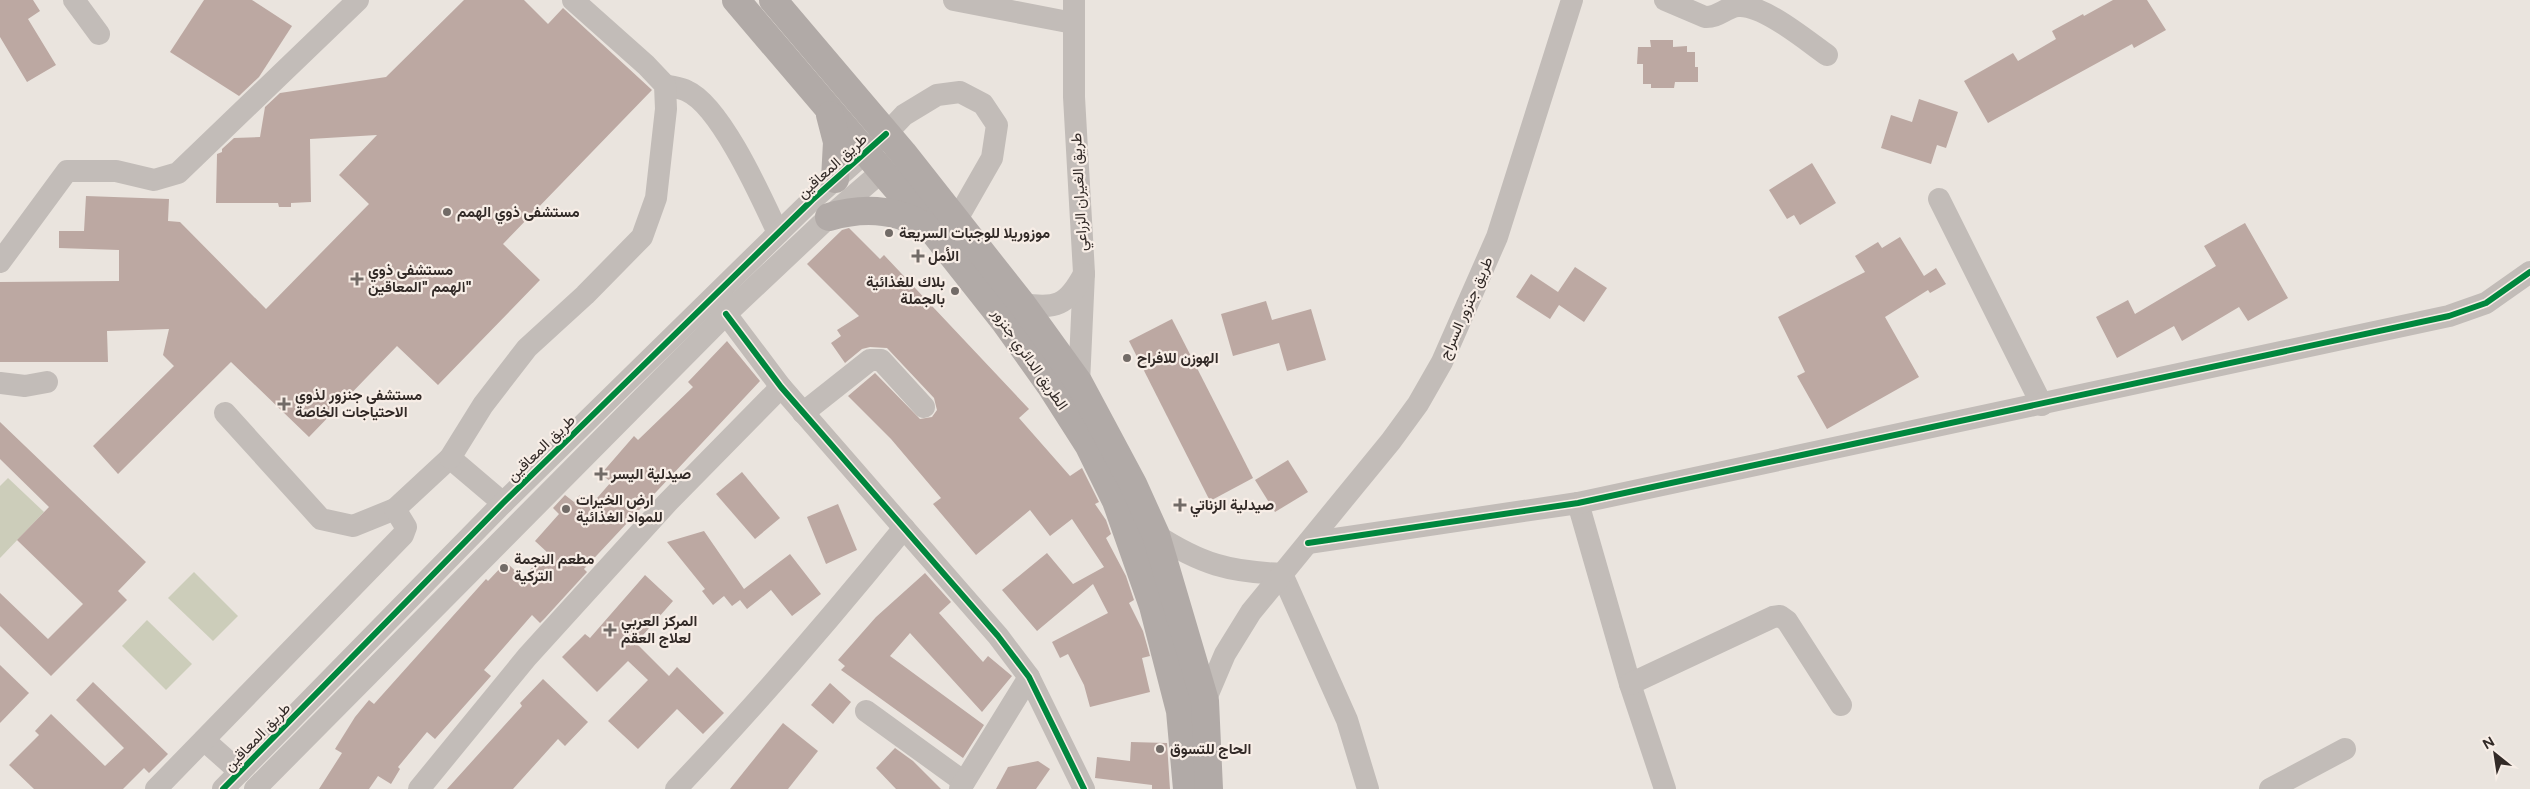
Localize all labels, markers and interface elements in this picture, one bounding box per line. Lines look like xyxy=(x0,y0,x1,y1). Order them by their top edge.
street label: طريق المعاقين xyxy=(793,130,872,203)
street label: طريق الغيران الزراعي xyxy=(1067,132,1095,252)
place label: مستشفى ذوي الهمم xyxy=(457,203,580,225)
marker: مستشفى ذوي الهمم xyxy=(441,206,453,218)
place label: موزوريلا للوجبات السريعة xyxy=(899,224,1050,242)
marker: موزوريلا للوجبات السريعة xyxy=(883,227,895,239)
place label: الأمل xyxy=(928,247,959,265)
marker: الأمل xyxy=(912,250,924,262)
street label: طريق جنزور السراج xyxy=(1435,254,1499,363)
place label: مستشفى ذوي الهمم "المعاقين" xyxy=(368,261,472,297)
marker: مستشفى ذوي الهمم "المعاقين" xyxy=(350,272,364,286)
place label: بلاك للغذائية بالجملة xyxy=(866,273,945,308)
marker: بلاك للغذائية بالجملة xyxy=(949,285,961,297)
street label: الطريق الدائري جنزور xyxy=(984,304,1072,416)
place label: الهوزن للافراح xyxy=(1137,349,1219,368)
marker: الهوزن للافراح xyxy=(1121,352,1133,364)
place label: مستشفي جنزور لذوي الاحتياجات الخاصة xyxy=(295,386,422,421)
marker: مستشفي جنزور لذوي الاحتياجات الخاصة xyxy=(277,397,291,411)
street label: طريق المعاقين xyxy=(503,411,580,486)
place label: صيدلية اليسر xyxy=(610,465,692,483)
marker: صيدلية اليسر xyxy=(595,468,607,480)
place label: ارض الخيرات للمواد الغذائية xyxy=(576,491,663,526)
place label: صيدلية الزناتي xyxy=(1190,496,1275,518)
marker: صيدلية الزناتي xyxy=(1174,499,1186,511)
marker: ارض الخيرات للمواد الغذائية xyxy=(560,503,572,515)
place label: مطعم النجمة التركية xyxy=(514,550,594,585)
marker: مطعم النجمة التركية xyxy=(498,562,510,574)
place label: المركز العربي لعلاج العقم xyxy=(621,612,697,648)
marker: المركز العربي لعلاج العقم xyxy=(603,623,617,637)
street label: طريق المعاقين xyxy=(220,699,295,776)
north arrow xyxy=(2470,729,2520,779)
text: N xyxy=(2480,733,2498,753)
place label: الحاج للتسوق xyxy=(1170,740,1251,759)
marker: الحاج للتسوق xyxy=(1154,743,1166,755)

